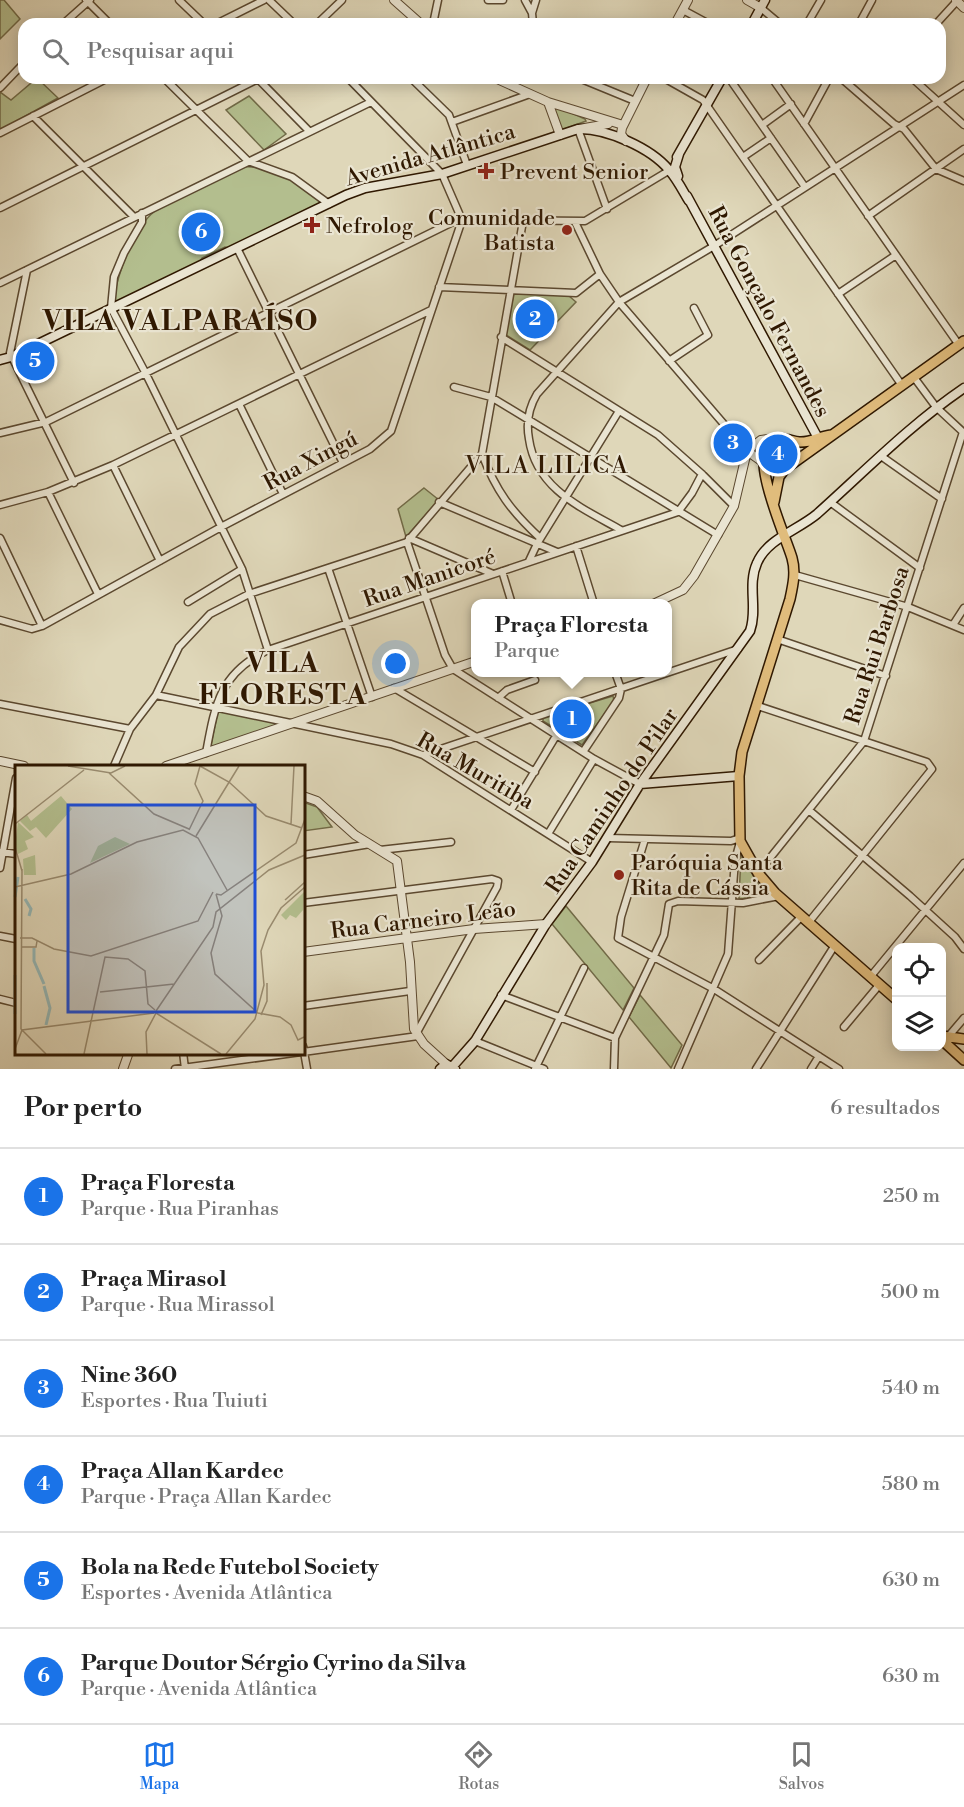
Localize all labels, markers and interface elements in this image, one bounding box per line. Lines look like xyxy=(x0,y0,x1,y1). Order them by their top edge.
search box xyxy=(18,18,946,84)
icon: search xyxy=(39,35,72,68)
text: Pesquisar aqui xyxy=(87,38,234,65)
street label: Avenida Atlântica xyxy=(341,118,519,193)
place label: Prevent Senior xyxy=(500,159,649,186)
marker: Prevent Senior xyxy=(477,162,495,180)
street label: Rua Gonçalo Fernandes xyxy=(702,201,836,422)
place label: Comunidade Batista xyxy=(428,205,556,257)
pin: 6 xyxy=(182,210,220,254)
place label: Nefrolog xyxy=(326,213,414,240)
marker: Nefrolog xyxy=(303,216,321,234)
marker: Comunidade Batista xyxy=(560,223,574,237)
pin: 2 xyxy=(516,296,554,342)
district label: VILA VALPARAÍSO xyxy=(42,302,319,339)
pin: 5 xyxy=(15,338,54,384)
pin: 3 xyxy=(714,420,752,466)
street label: Rua Xingú xyxy=(259,425,363,497)
pin: 4 xyxy=(758,432,798,476)
district label: VILA LILICA xyxy=(464,451,629,481)
street label: Rua Manicoré xyxy=(360,543,499,614)
street label: Rua Rui Barbosa xyxy=(839,562,916,728)
popup xyxy=(471,599,672,677)
text: Praça Floresta xyxy=(495,612,648,639)
text: Parque xyxy=(495,639,560,664)
district label: VILA FLORESTA xyxy=(198,646,368,713)
your location xyxy=(381,649,410,678)
pin: 1 xyxy=(552,696,592,742)
street label: Rua Caminho do Pilar xyxy=(540,703,684,899)
street label: Rua Muritiba xyxy=(412,727,539,816)
inset map xyxy=(15,765,304,1054)
place label: Paróquia Santa Rita de Cássia xyxy=(631,850,784,902)
marker: Paróquia Santa Rita de Cássia xyxy=(612,868,626,882)
street label: Rua Carneiro Leão xyxy=(329,896,517,945)
map controls xyxy=(892,943,946,1051)
button: locate xyxy=(892,943,946,997)
button: layers xyxy=(892,997,946,1051)
text: Por perto xyxy=(24,1092,142,1124)
text: 6 resultados xyxy=(830,1096,940,1121)
text: Praça Floresta xyxy=(81,1170,235,1197)
text: 1 xyxy=(39,1184,48,1209)
text: 250 m xyxy=(883,1184,940,1209)
text: Parque · Rua Piranhas xyxy=(81,1197,279,1222)
text: Praça Mirasol xyxy=(81,1266,226,1293)
text: 2 xyxy=(37,1280,50,1305)
text: 500 m xyxy=(881,1280,940,1305)
text: Parque · Rua Mirassol xyxy=(81,1293,275,1318)
text: Nine 360 xyxy=(81,1362,177,1389)
text: 3 xyxy=(37,1376,50,1401)
text: 540 m xyxy=(882,1376,940,1401)
text: Esportes · Rua Tuiuti xyxy=(81,1389,268,1414)
text: Praça Allan Kardec xyxy=(81,1458,284,1485)
text: 4 xyxy=(37,1472,50,1497)
text: 580 m xyxy=(882,1472,940,1497)
text: Parque · Praça Allan Kardec xyxy=(81,1485,332,1510)
text: Bola na Rede Futebol Society xyxy=(81,1554,379,1581)
text: 5 xyxy=(37,1568,50,1593)
text: 630 m xyxy=(882,1568,940,1593)
text: Esportes · Avenida Atlântica xyxy=(81,1581,332,1606)
text: Parque Doutor Sérgio Cyrino da Silva xyxy=(81,1650,466,1677)
text: 6 xyxy=(37,1664,50,1689)
text: 630 m xyxy=(882,1664,940,1689)
text: Parque · Avenida Atlântica xyxy=(81,1677,317,1702)
tab: Mapa xyxy=(140,1738,179,1794)
tab: Rotas xyxy=(459,1738,499,1794)
tab: Salvos xyxy=(779,1738,824,1794)

